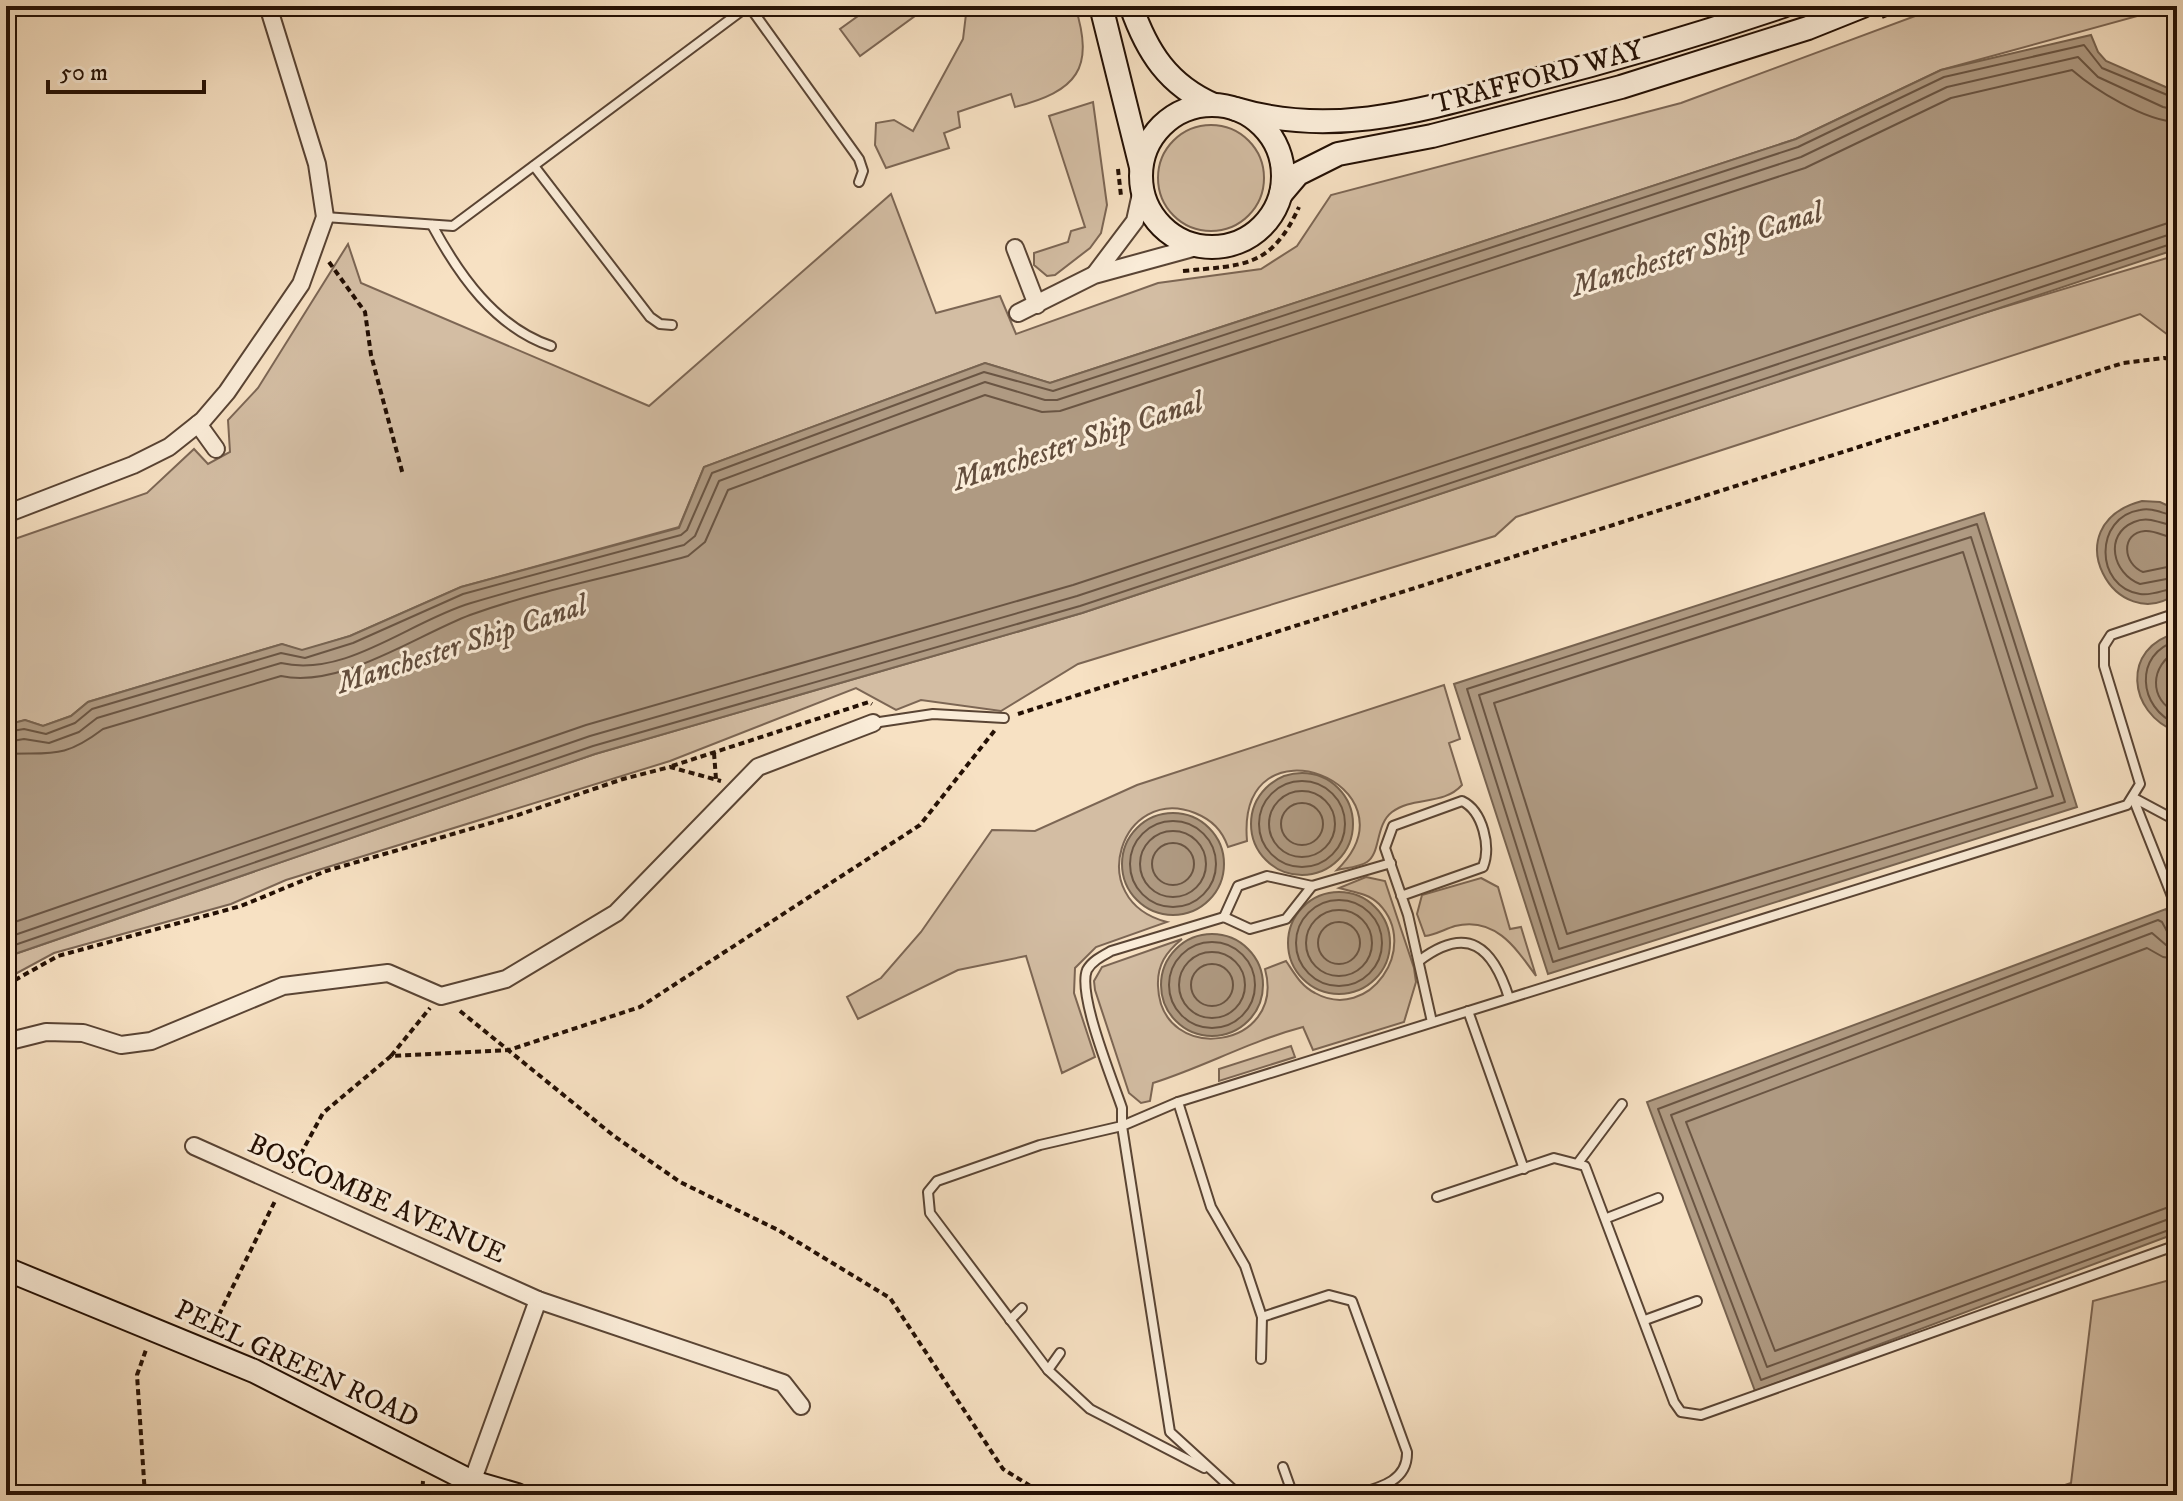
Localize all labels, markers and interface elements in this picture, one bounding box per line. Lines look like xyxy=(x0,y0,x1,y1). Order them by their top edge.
street label: TRAFFORD WAY xyxy=(1429,32,1648,122)
scale bar xyxy=(48,44,204,94)
text: 50 m xyxy=(60,58,108,88)
water label: Manchester Ship Canal xyxy=(1565,193,1830,306)
water label: Manchester Ship Canal xyxy=(947,383,1211,500)
water label: Manchester Ship Canal xyxy=(331,586,595,703)
street label: BOSCOMBE AVENUE xyxy=(243,1126,511,1272)
street label: PEEL GREEN ROAD xyxy=(169,1292,425,1436)

